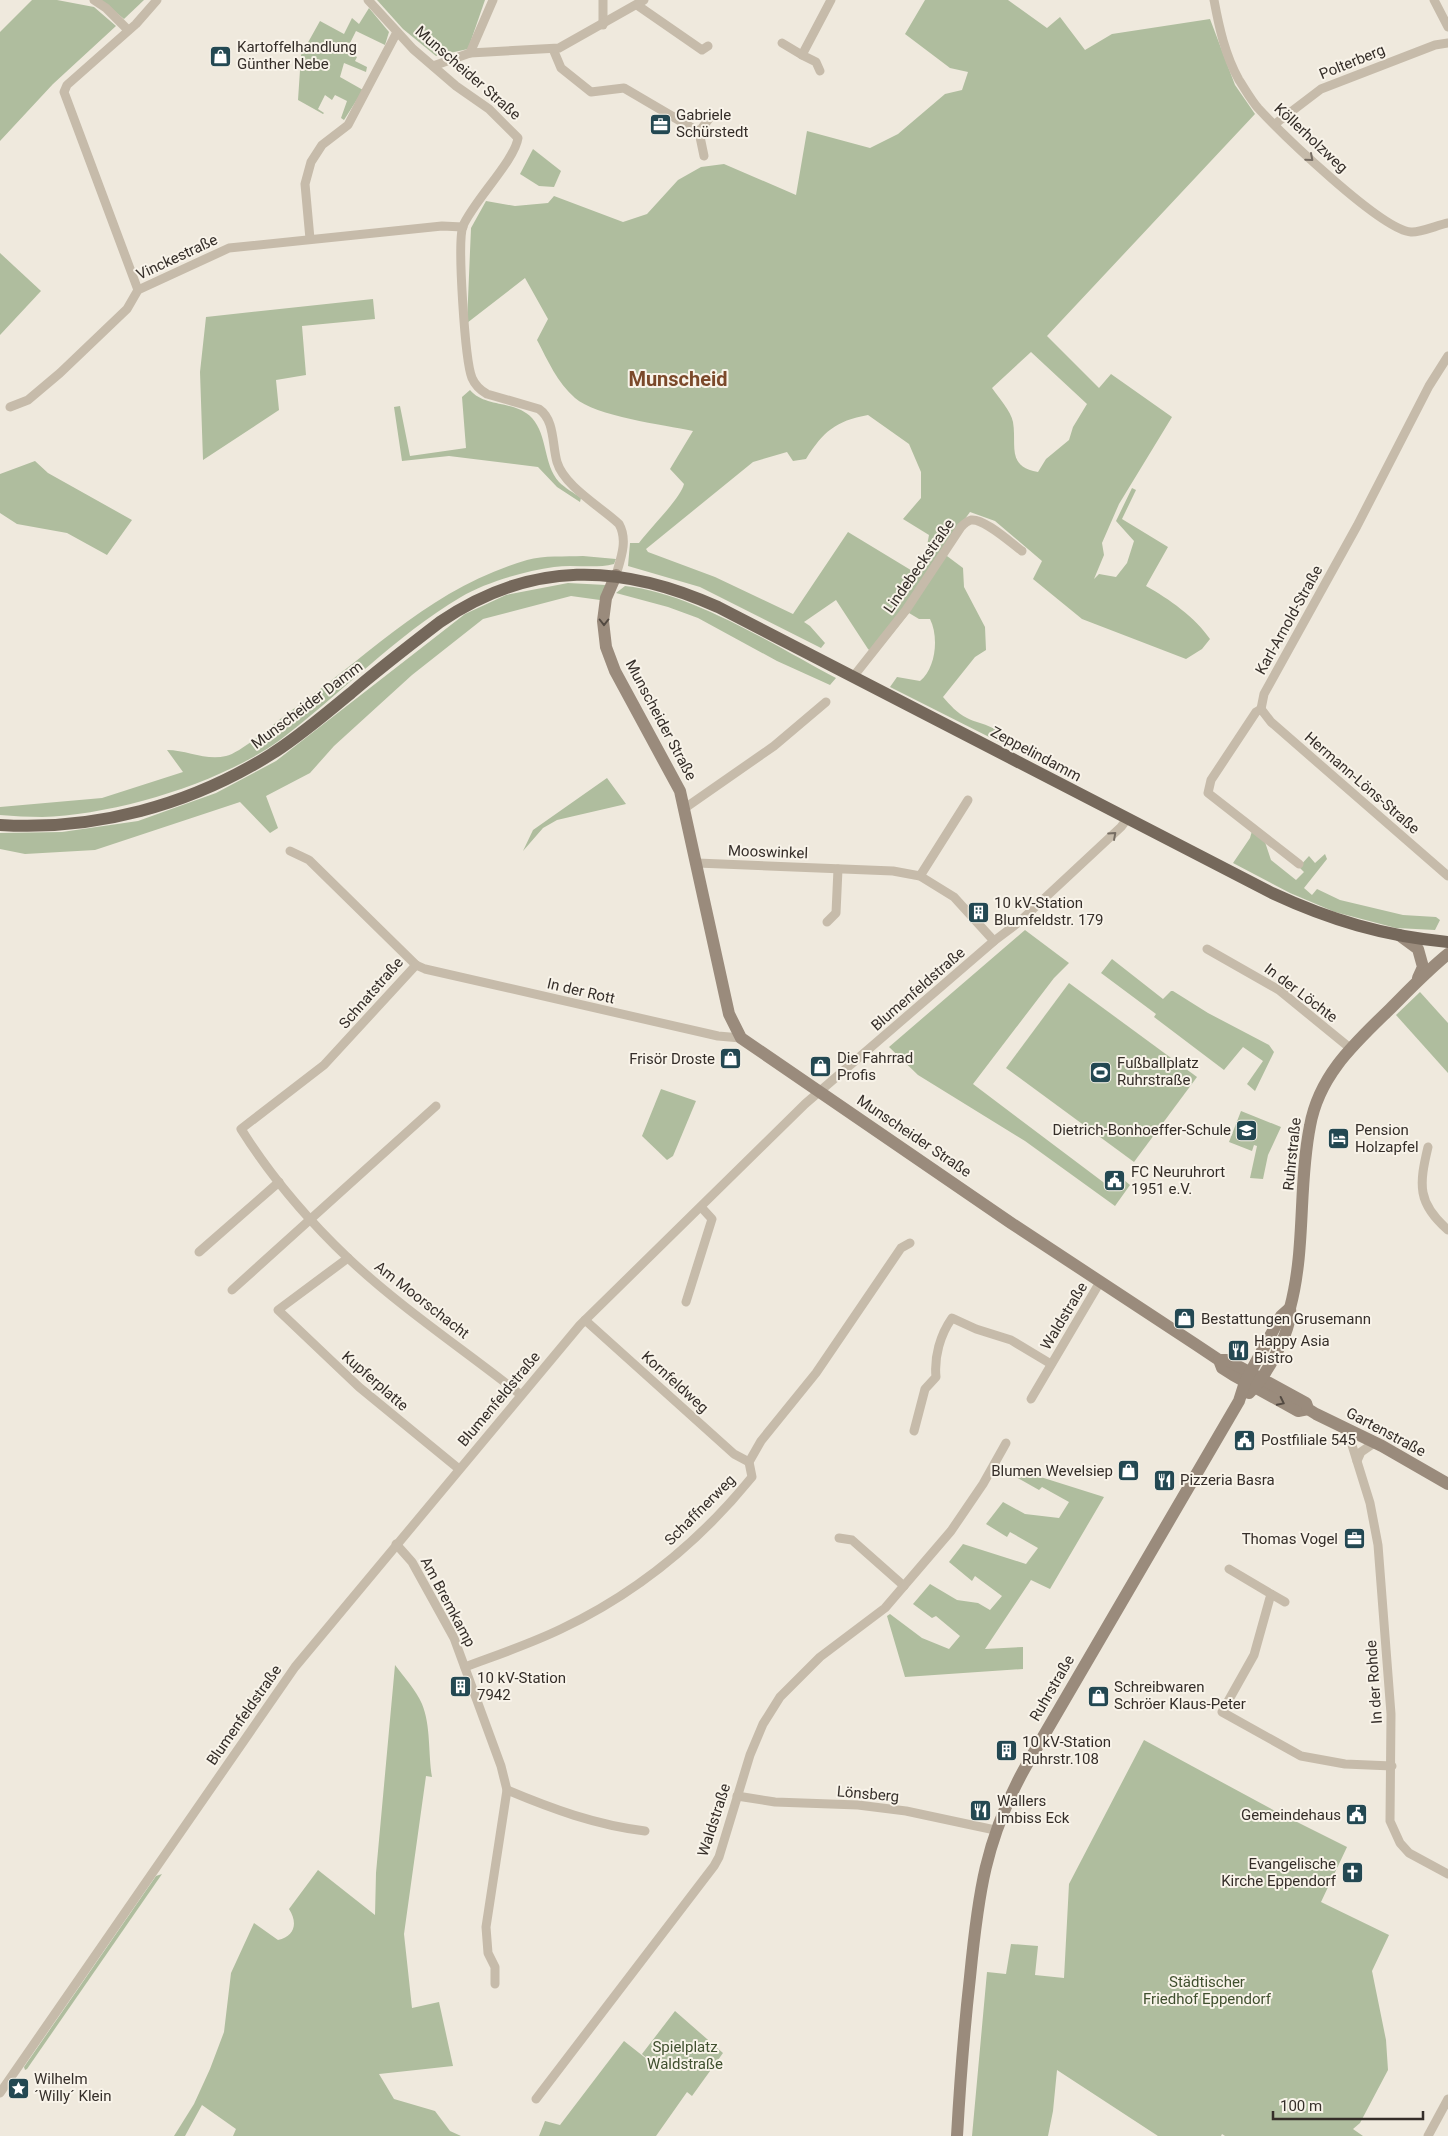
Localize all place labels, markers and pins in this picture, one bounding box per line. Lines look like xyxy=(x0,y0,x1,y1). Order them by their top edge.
place label: Kartoffelhandlung Günther Nebe xyxy=(237,38,357,73)
shop icon: Kartoffelhandlung Günther Nebe xyxy=(209,44,233,68)
place label: Gabriele Schürstedt xyxy=(676,106,748,141)
office icon: Gabriele Schürstedt xyxy=(648,112,672,136)
place label: 10 kV-Station Blumfeldstr. 179 xyxy=(994,894,1103,929)
building icon: 10 kV-Station Blumfeldstr. 179 xyxy=(966,900,990,924)
shop icon: Frisör Droste xyxy=(719,1047,743,1071)
place label: Die Fahrrad Profis xyxy=(837,1049,913,1084)
place label: Frisör Droste xyxy=(629,1050,715,1068)
place label: Fußballplatz Ruhrstraße xyxy=(1117,1054,1199,1089)
shop icon: Die Fahrrad Profis xyxy=(809,1055,833,1079)
sports icon: Fußballplatz Ruhrstraße xyxy=(1089,1060,1113,1084)
school or university icon: Dietrich-Bonhoeffer-Schule xyxy=(1235,1118,1259,1142)
place label: Dietrich-Bonhoeffer-Schule xyxy=(1052,1121,1231,1139)
place label: Pension Holzapfel xyxy=(1355,1121,1419,1156)
hotel icon: Pension Holzapfel xyxy=(1327,1127,1351,1151)
place label: FC Neuruhrort 1951 e.V. xyxy=(1131,1163,1225,1198)
public building icon: FC Neuruhrort 1951 e.V. xyxy=(1103,1169,1127,1193)
shop icon: Bestattungen Grusemann xyxy=(1173,1307,1197,1331)
place label: Bestattungen Grusemann xyxy=(1201,1310,1371,1328)
place label: Happy Asia Bistro xyxy=(1254,1332,1330,1367)
restaurant icon: Happy Asia Bistro xyxy=(1226,1338,1250,1362)
public building icon: Postfiliale 545 xyxy=(1233,1428,1257,1452)
place label: Postfiliale 545 xyxy=(1261,1431,1356,1449)
shop icon: Blumen Wevelsiep xyxy=(1117,1459,1141,1483)
place label: Blumen Wevelsiep xyxy=(991,1462,1113,1480)
restaurant icon: Pizzeria Basra xyxy=(1152,1468,1176,1492)
place label: Pizzeria Basra xyxy=(1180,1471,1275,1489)
office icon: Thomas Vogel xyxy=(1342,1527,1366,1551)
place label: Thomas Vogel xyxy=(1242,1530,1338,1548)
place label: 10 kV-Station 7942 xyxy=(477,1669,566,1704)
building icon: 10 kV-Station 7942 xyxy=(449,1675,473,1699)
place label: Schreibwaren Schröer Klaus-Peter xyxy=(1114,1678,1246,1713)
shop icon: Schreibwaren Schröer Klaus-Peter xyxy=(1086,1684,1110,1708)
place label: 10 kV-Station Ruhrstr.108 xyxy=(1022,1733,1111,1768)
building icon: 10 kV-Station Ruhrstr.108 xyxy=(994,1739,1018,1763)
place label: Wallers Imbiss Eck xyxy=(997,1792,1070,1827)
restaurant icon: Wallers Imbiss Eck xyxy=(969,1798,993,1822)
public building icon: Gemeindehaus xyxy=(1345,1803,1369,1827)
place label: Gemeindehaus xyxy=(1241,1806,1341,1824)
place label: Evangelische Kirche Eppendorf xyxy=(1221,1855,1337,1890)
church icon: Evangelische Kirche Eppendorf xyxy=(1340,1861,1364,1885)
place label: Wilhelm ´Willy´ Klein xyxy=(34,2070,111,2105)
place icon: Wilhelm ´Willy´ Klein xyxy=(6,2076,30,2100)

